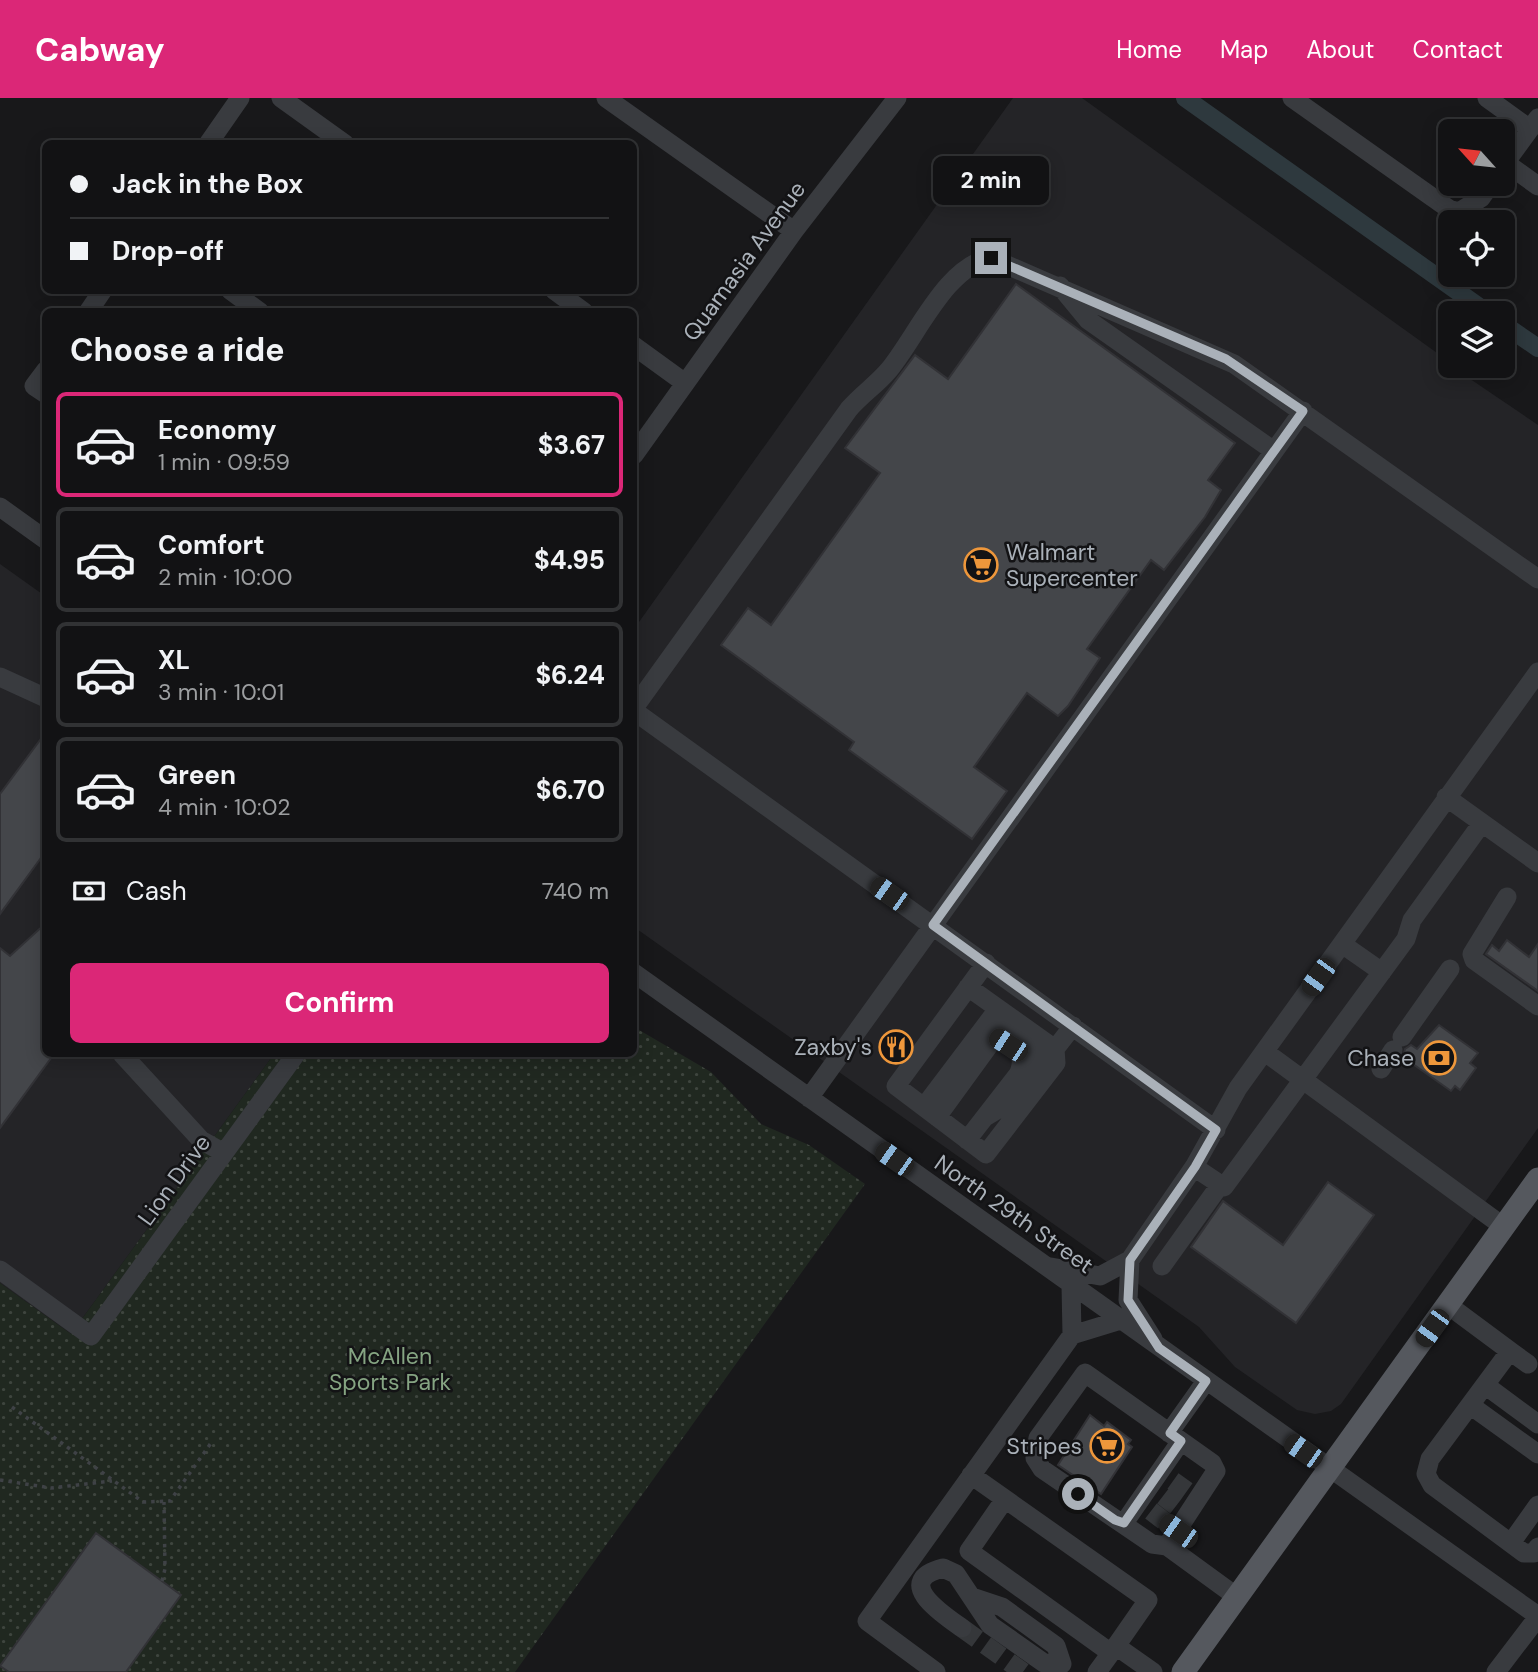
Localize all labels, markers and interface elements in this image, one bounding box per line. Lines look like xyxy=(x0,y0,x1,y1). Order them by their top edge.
text: Cabway xyxy=(35,28,165,71)
text: Home xyxy=(1116,34,1182,65)
text: Map xyxy=(1220,34,1268,65)
text: About xyxy=(1306,34,1375,65)
text: Contact xyxy=(1413,34,1503,65)
north arrow xyxy=(1438,119,1516,196)
map controls xyxy=(1438,119,1515,378)
callout: 2 min xyxy=(933,156,1049,206)
text: 2 min xyxy=(961,165,1021,195)
text: Jack in the Box xyxy=(112,167,303,201)
street label: Quamasia Avenue xyxy=(676,175,812,347)
button: locate xyxy=(1438,210,1515,287)
text: Drop-off xyxy=(112,234,224,268)
route end xyxy=(975,242,1007,274)
button: layers xyxy=(1438,301,1515,378)
text: Choose a ride xyxy=(70,329,285,371)
icon: car xyxy=(74,413,137,476)
text: Economy xyxy=(158,413,276,447)
text: $3.67 xyxy=(538,428,605,462)
text: 1 min · 09:59 xyxy=(158,447,290,477)
icon: car xyxy=(74,528,137,591)
text: Comfort xyxy=(158,528,264,562)
place label: Walmart Supercenter xyxy=(1006,537,1138,593)
text: $4.95 xyxy=(534,543,605,577)
supermarket icon: Walmart Supercenter xyxy=(962,546,1000,584)
text: 2 min · 10:00 xyxy=(158,562,292,592)
icon: car xyxy=(74,643,137,706)
text: XL xyxy=(158,643,190,677)
text: $6.24 xyxy=(535,658,605,692)
text: 3 min · 10:01 xyxy=(158,677,284,707)
icon: car xyxy=(74,758,137,821)
text: Green xyxy=(158,758,236,792)
text: $6.70 xyxy=(536,773,605,807)
text: 4 min · 10:02 xyxy=(158,792,290,822)
icon: cash xyxy=(70,872,108,910)
car xyxy=(866,873,913,915)
text: Cash xyxy=(126,874,187,908)
text: 740 m xyxy=(542,876,609,906)
car xyxy=(1298,954,1339,1000)
button: Confirm xyxy=(70,963,609,1043)
car xyxy=(985,1025,1032,1065)
restaurant icon: Zaxby's xyxy=(877,1028,915,1066)
place label: Zaxby's xyxy=(794,1032,872,1062)
bank icon: Chase xyxy=(1420,1039,1458,1077)
place label: Chase xyxy=(1347,1043,1414,1073)
street label: Lion Drive xyxy=(131,1129,217,1231)
car xyxy=(871,1138,918,1180)
street label: North 29th Street xyxy=(929,1148,1099,1280)
car xyxy=(1412,1305,1453,1351)
park label: McAllen Sports Park xyxy=(329,1341,451,1397)
supermarket icon: Stripes xyxy=(1088,1427,1126,1465)
car xyxy=(1280,1430,1327,1472)
place label: Stripes xyxy=(1007,1431,1082,1461)
route start xyxy=(1062,1478,1094,1510)
car xyxy=(1155,1510,1202,1552)

